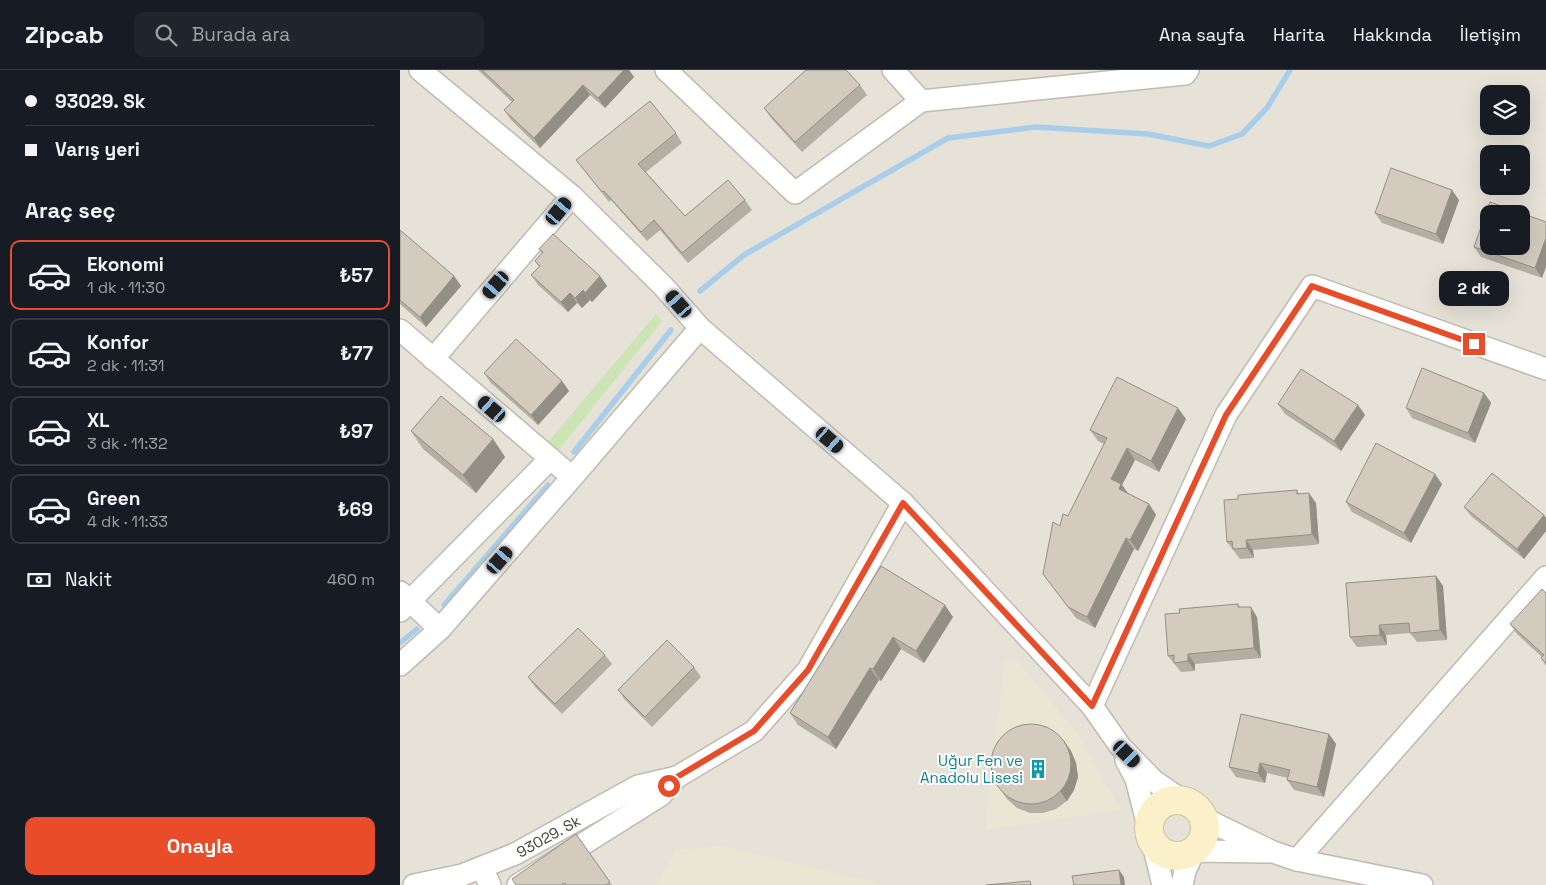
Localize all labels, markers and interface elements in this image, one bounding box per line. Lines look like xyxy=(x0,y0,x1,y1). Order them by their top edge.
search box xyxy=(134,12,484,57)
text: Zipcab xyxy=(25,19,104,50)
icon: search xyxy=(152,21,180,49)
text: Burada ara xyxy=(192,22,290,47)
text: Ana sayfa xyxy=(1159,23,1245,46)
text: Harita xyxy=(1273,23,1325,46)
text: Hakkında xyxy=(1353,23,1432,46)
text: İletişim xyxy=(1460,23,1521,46)
map controls xyxy=(1480,85,1530,255)
button: layers xyxy=(1480,85,1530,135)
text: 93029. Sk xyxy=(55,89,146,114)
text: Varış yeri xyxy=(55,137,140,162)
button: + xyxy=(1480,145,1530,195)
car xyxy=(543,195,574,227)
text: Araç seç xyxy=(25,196,116,224)
button: − xyxy=(1480,205,1530,255)
text: Ekonomi xyxy=(87,252,164,277)
icon: car xyxy=(27,253,72,298)
text: ₺57 xyxy=(340,263,373,288)
car xyxy=(480,269,511,301)
callout: 2 dk xyxy=(1439,272,1509,306)
text: 1 dk · 11:30 xyxy=(87,277,165,298)
text: 2 dk xyxy=(1458,278,1490,299)
car xyxy=(663,288,694,320)
text: Konfor xyxy=(87,330,149,355)
icon: car xyxy=(27,331,72,376)
route end xyxy=(1463,333,1485,355)
text: ₺77 xyxy=(340,341,373,366)
text: 2 dk · 11:31 xyxy=(87,355,164,376)
car xyxy=(475,393,508,425)
text: XL xyxy=(87,408,110,433)
icon: car xyxy=(27,409,72,454)
text: ₺97 xyxy=(339,419,373,444)
car xyxy=(813,424,846,456)
text: 3 dk · 11:32 xyxy=(87,433,168,454)
text: Green xyxy=(87,486,140,511)
icon: car xyxy=(27,487,72,532)
text: ₺69 xyxy=(338,497,373,522)
text: 4 dk · 11:33 xyxy=(87,511,168,532)
car xyxy=(484,544,515,576)
icon: cash xyxy=(25,566,53,594)
text: Nakit xyxy=(65,567,112,592)
text: 460 m xyxy=(327,569,375,590)
car xyxy=(1111,738,1142,770)
place label: Uğur Fen ve Anadolu Lisesi xyxy=(920,751,1023,787)
building icon: Uğur Fen ve Anadolu Lisesi xyxy=(1027,758,1049,780)
route start xyxy=(658,775,680,797)
street label: 93029. Sk xyxy=(513,810,584,861)
button: Onayla xyxy=(25,817,375,875)

